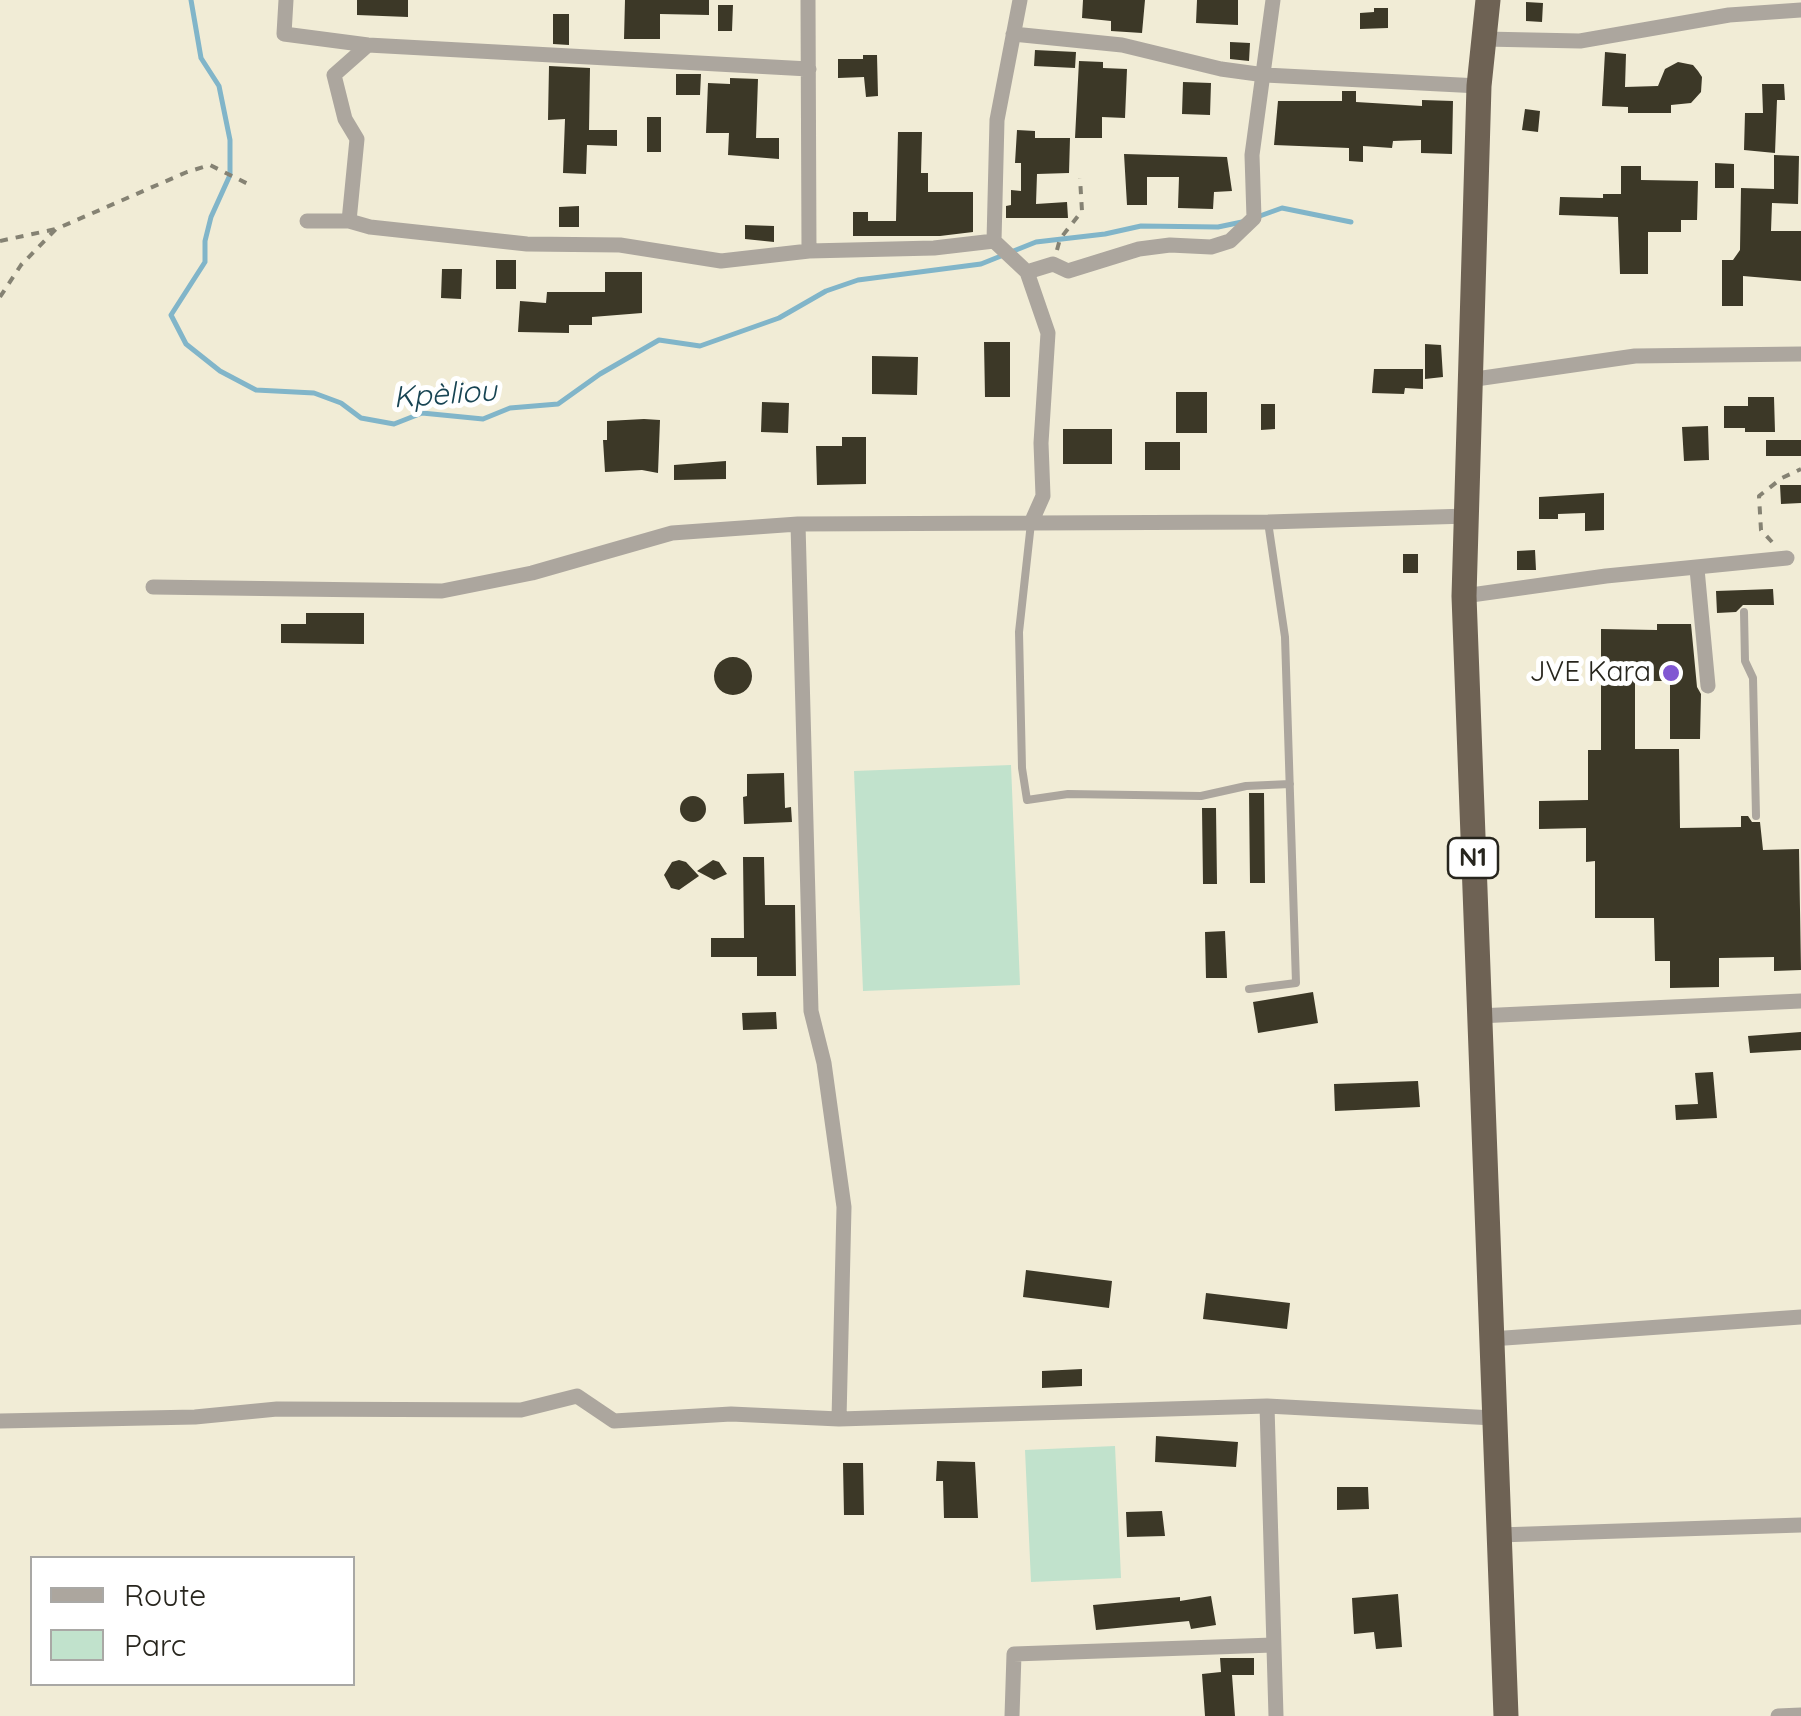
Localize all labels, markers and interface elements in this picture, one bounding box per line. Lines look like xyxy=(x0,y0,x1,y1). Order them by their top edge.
water label: Kpèliou xyxy=(392,373,498,417)
place label: JVE Kara xyxy=(1530,656,1651,690)
marker: JVE Kara xyxy=(1660,662,1682,684)
road number: N1 xyxy=(1448,838,1498,878)
legend xyxy=(30,1556,355,1686)
text: Route xyxy=(124,1576,206,1614)
text: Parc xyxy=(124,1626,186,1664)

